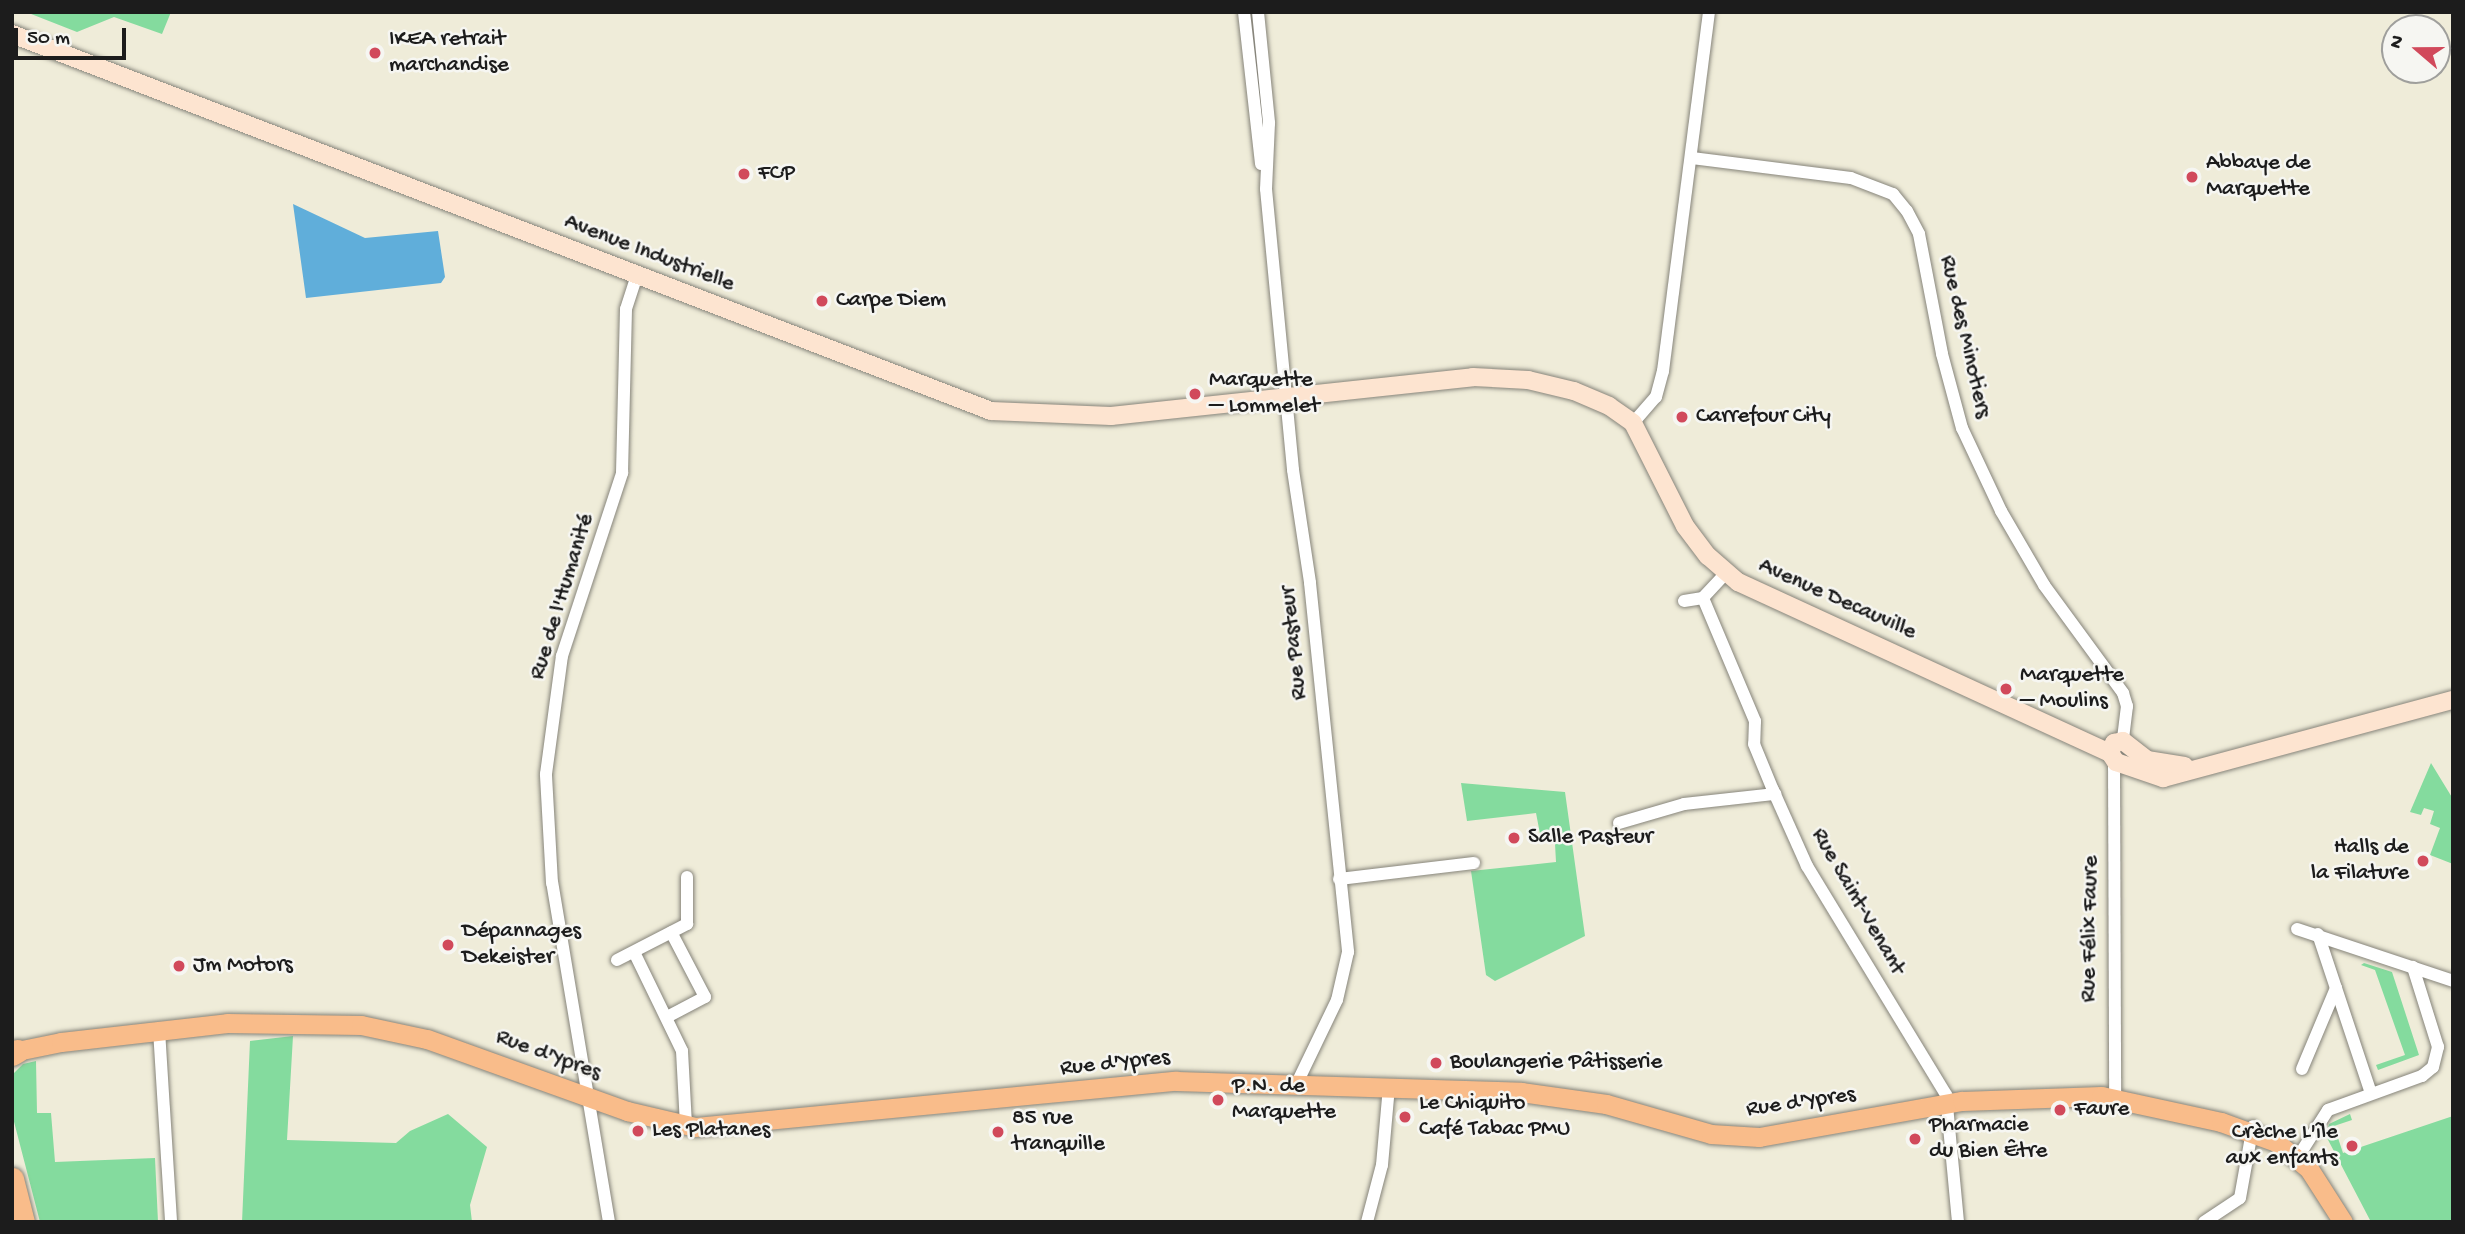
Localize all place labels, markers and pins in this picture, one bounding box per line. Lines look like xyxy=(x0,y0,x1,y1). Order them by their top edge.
place label: IKEA retrait marchandise xyxy=(389,26,509,80)
marker: IKEA retrait marchandise xyxy=(367,45,383,61)
place label: Abbaye de Marquette xyxy=(2206,150,2311,204)
place label: FCP xyxy=(758,160,795,188)
marker: FCP xyxy=(736,166,752,182)
marker: Abbaye de Marquette xyxy=(2184,169,2200,185)
place label: Carpe Diem xyxy=(836,287,946,315)
marker: Carpe Diem xyxy=(814,293,830,309)
place label: Marquette – Lommelet xyxy=(1209,367,1320,421)
marker: Marquette – Lommelet xyxy=(1187,386,1203,402)
place label: Carrefour City xyxy=(1696,403,1831,431)
marker: Carrefour City xyxy=(1674,409,1690,425)
place label: Marquette – Moulins xyxy=(2020,662,2124,716)
marker: Marquette – Moulins xyxy=(1998,681,2014,697)
place label: Salle Pasteur xyxy=(1528,824,1653,852)
marker: Salle Pasteur xyxy=(1506,830,1522,846)
place label: Halls de la Filature xyxy=(2311,834,2409,888)
marker: Halls de la Filature xyxy=(2415,853,2431,869)
place label: Dépannages Dekeister xyxy=(462,918,581,972)
marker: Dépannages Dekeister xyxy=(440,937,456,953)
place label: Jm Motors xyxy=(193,952,293,980)
marker: Jm Motors xyxy=(171,958,187,974)
place label: Boulangerie Pâtisserie xyxy=(1450,1049,1662,1077)
marker: Boulangerie Pâtisserie xyxy=(1428,1055,1444,1071)
place label: P.N. de Marquette xyxy=(1232,1073,1336,1127)
place label: Le Chiquito Café Tabac PMU xyxy=(1419,1090,1570,1144)
marker: P.N. de Marquette xyxy=(1210,1092,1226,1108)
place label: Faure xyxy=(2074,1096,2129,1124)
marker: Faure xyxy=(2052,1102,2068,1118)
place label: 85 rue tranquille xyxy=(1012,1105,1105,1159)
marker: Le Chiquito Café Tabac PMU xyxy=(1397,1109,1413,1125)
place label: Pharmacie du Bien Être xyxy=(1929,1112,2047,1166)
place label: Les Platanes xyxy=(652,1117,770,1145)
place label: Crèche L'île aux enfants xyxy=(2226,1119,2338,1173)
marker: Les Platanes xyxy=(630,1123,646,1139)
marker: 85 rue tranquille xyxy=(990,1124,1006,1140)
marker: Pharmacie du Bien Être xyxy=(1907,1131,1923,1147)
marker: Crèche L'île aux enfants xyxy=(2344,1138,2360,1154)

